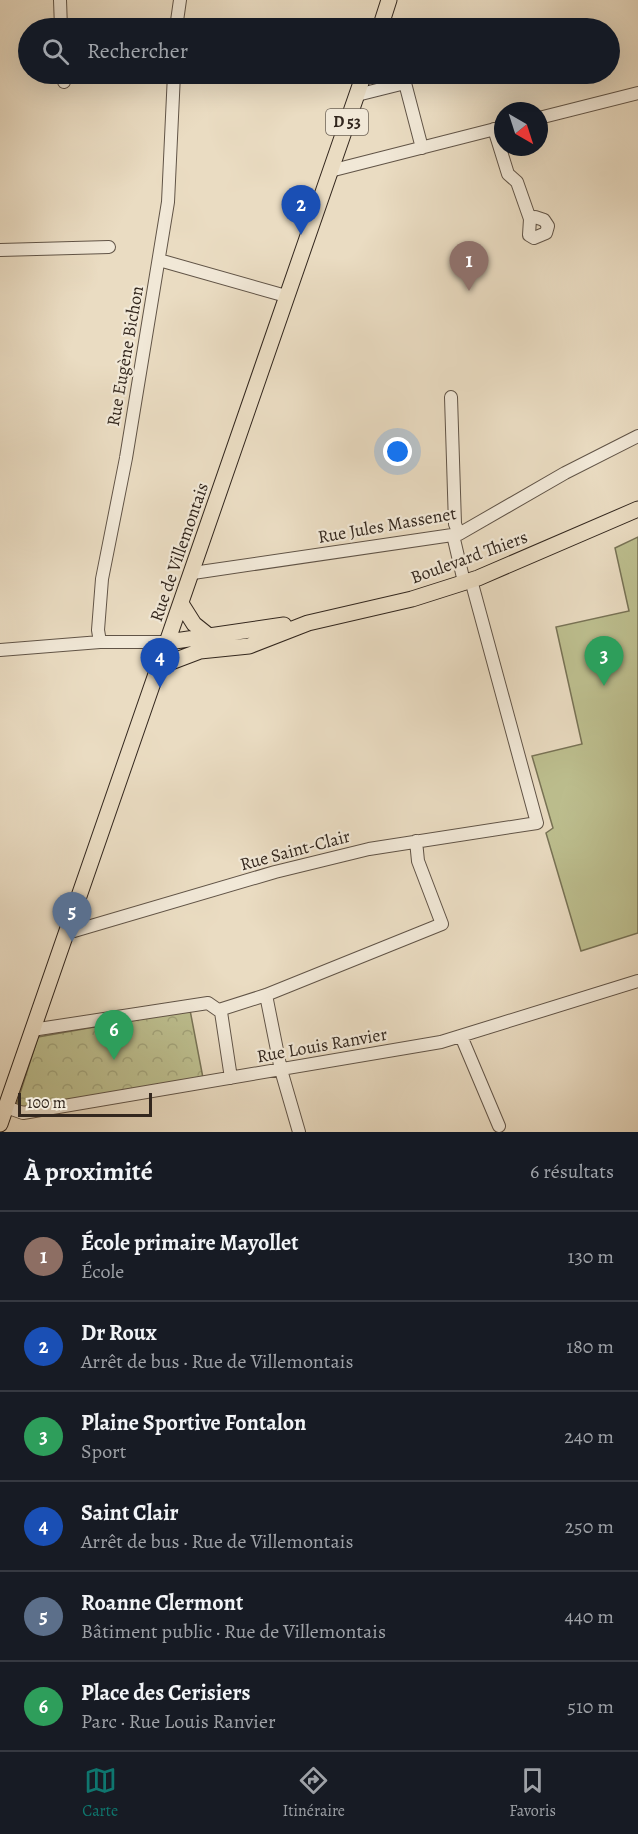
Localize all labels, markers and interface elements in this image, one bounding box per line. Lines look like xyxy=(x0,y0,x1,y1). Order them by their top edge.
search box xyxy=(18,18,620,84)
icon: search xyxy=(39,35,72,68)
text: Rechercher xyxy=(87,36,188,66)
north arrow xyxy=(494,102,548,156)
road number: D 53 xyxy=(326,109,368,135)
pin: 2 xyxy=(282,186,320,235)
pin: 1 xyxy=(450,242,488,291)
street label: Rue Eugène Bichon xyxy=(101,284,149,428)
your location xyxy=(383,437,412,466)
street label: Rue de Villemontais xyxy=(144,479,214,625)
street label: Rue Jules Massenet xyxy=(316,501,458,549)
street label: Boulevard Thiers xyxy=(407,525,531,589)
pin: 3 xyxy=(584,636,624,686)
pin: 4 xyxy=(140,638,180,688)
street label: Rue Saint-Clair xyxy=(237,824,353,876)
pin: 5 xyxy=(52,892,92,942)
pin: 6 xyxy=(94,1010,134,1060)
street label: Rue Louis Ranvier xyxy=(255,1022,389,1068)
scale bar xyxy=(18,1090,152,1118)
text: 100 m xyxy=(27,1092,66,1114)
text: À proximité xyxy=(24,1154,153,1189)
text: 6 résultats xyxy=(530,1158,614,1185)
text: École primaire Mayollet xyxy=(81,1228,298,1258)
text: 1 xyxy=(40,1243,47,1270)
text: 130 m xyxy=(568,1243,614,1270)
text: École xyxy=(81,1258,124,1285)
text: Dr Roux xyxy=(81,1318,157,1348)
text: 2 xyxy=(39,1333,48,1360)
text: 180 m xyxy=(566,1333,614,1360)
text: Arrêt de bus · Rue de Villemontais xyxy=(81,1348,353,1375)
text: Plaine Sportive Fontalon xyxy=(81,1408,306,1438)
text: 3 xyxy=(39,1423,48,1450)
text: 240 m xyxy=(564,1423,614,1450)
text: Sport xyxy=(81,1438,126,1465)
text: Saint Clair xyxy=(81,1498,179,1528)
text: 4 xyxy=(39,1513,48,1540)
text: 250 m xyxy=(565,1513,614,1540)
text: Arrêt de bus · Rue de Villemontais xyxy=(81,1528,353,1555)
text: Roanne Clermont xyxy=(81,1588,243,1618)
text: 5 xyxy=(39,1603,48,1630)
text: 440 m xyxy=(565,1603,614,1630)
text: Bâtiment public · Rue de Villemontais xyxy=(81,1618,386,1645)
text: Place des Cerisiers xyxy=(81,1678,250,1708)
text: 6 xyxy=(39,1693,48,1720)
text: 510 m xyxy=(567,1693,614,1720)
text: Parc · Rue Louis Ranvier xyxy=(81,1708,276,1735)
tab: Carte xyxy=(82,1764,118,1822)
tab: Itinéraire xyxy=(282,1764,345,1822)
tab: Favoris xyxy=(509,1764,556,1822)

